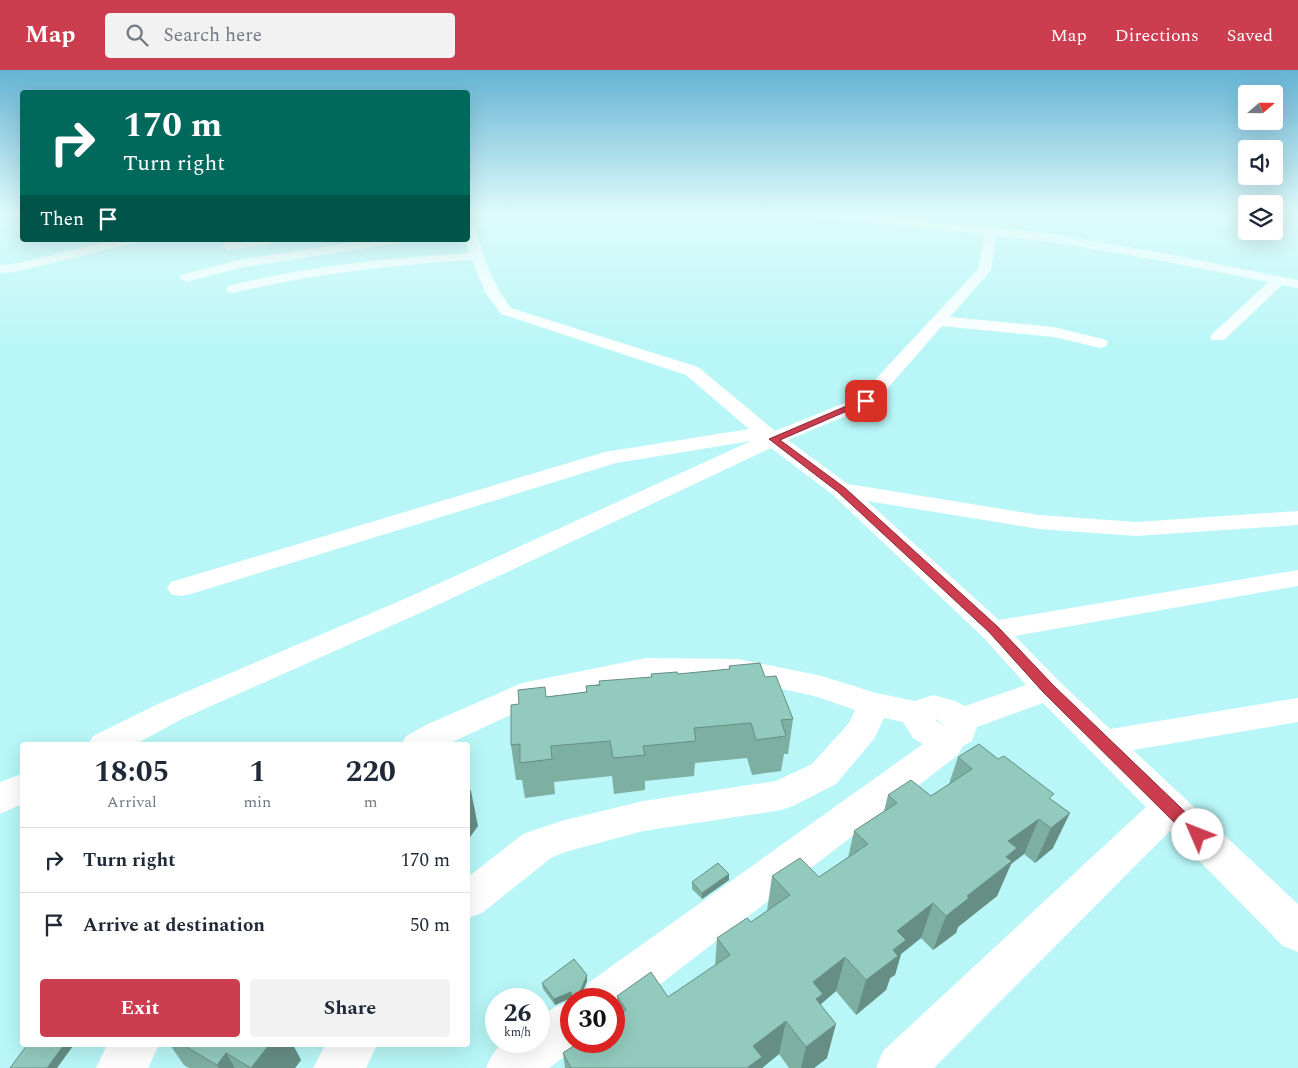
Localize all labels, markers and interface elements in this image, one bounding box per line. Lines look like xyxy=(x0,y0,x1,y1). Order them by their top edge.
search box xyxy=(105,13,455,58)
text: Map xyxy=(25,17,75,53)
icon: search xyxy=(123,21,151,49)
text: Search here xyxy=(163,21,262,50)
text: Map xyxy=(1051,22,1087,49)
text: Directions xyxy=(1115,22,1199,49)
text: Saved xyxy=(1227,22,1273,49)
north arrow xyxy=(1238,85,1282,130)
map controls xyxy=(1238,85,1283,240)
text: 170 m xyxy=(123,99,222,152)
icon: right xyxy=(40,110,105,175)
button: sound xyxy=(1238,140,1283,185)
text: Turn right xyxy=(123,147,225,180)
button: layers xyxy=(1238,195,1283,240)
text: Then xyxy=(40,205,84,234)
icon: arrive xyxy=(94,205,122,233)
pin xyxy=(845,380,887,422)
icon: arrive xyxy=(852,387,880,415)
text: 18:05 xyxy=(94,749,169,795)
text: 1 xyxy=(249,749,266,795)
text: 220 xyxy=(345,749,396,795)
text: Arrival xyxy=(107,790,157,814)
text: min xyxy=(243,790,271,814)
text: m xyxy=(364,790,378,814)
position arrow xyxy=(1171,808,1223,860)
icon: right xyxy=(40,846,68,874)
text: Turn right xyxy=(83,846,176,875)
text: 170 m xyxy=(400,846,450,875)
icon: arrive xyxy=(40,911,68,939)
text: Arrive at destination xyxy=(83,911,265,940)
text: 50 m xyxy=(410,911,450,940)
button: Exit xyxy=(40,979,240,1037)
button: Share xyxy=(250,979,450,1037)
speed limit sign: 30 xyxy=(560,988,625,1053)
text: 26 xyxy=(503,995,532,1033)
text: km/h xyxy=(504,1023,531,1042)

